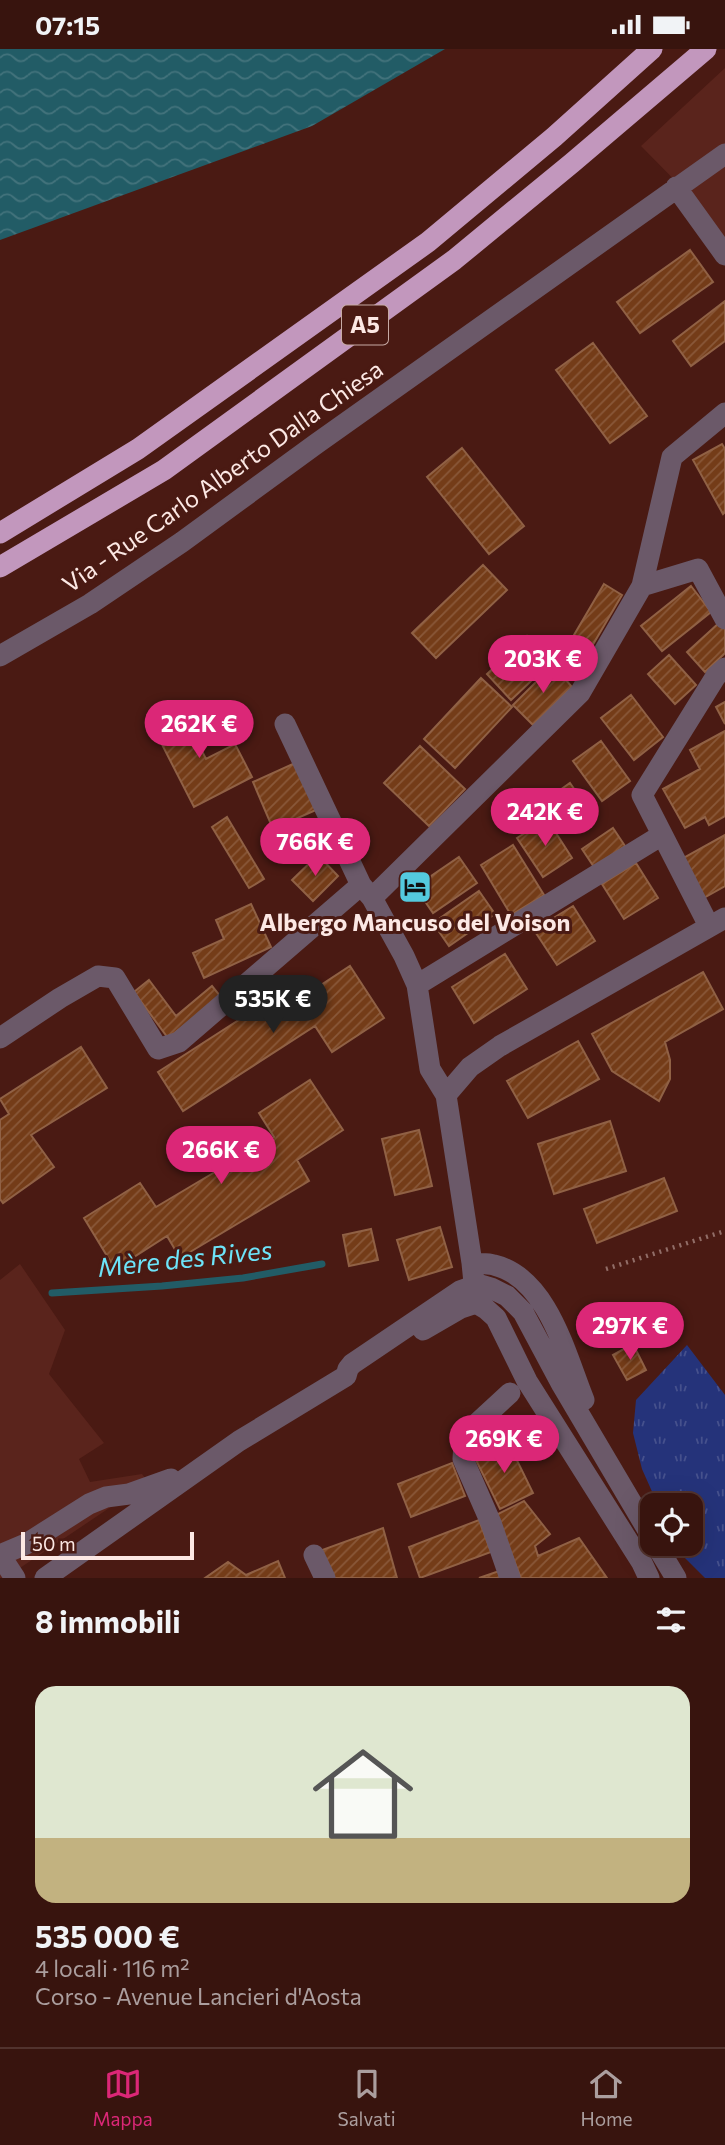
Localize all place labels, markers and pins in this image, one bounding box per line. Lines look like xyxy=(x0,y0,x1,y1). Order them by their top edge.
pin: 203K € xyxy=(486,635,600,695)
pin: 262K € xyxy=(142,701,256,760)
pin: 242K € xyxy=(488,789,602,848)
pin: 766K € xyxy=(258,819,372,878)
hotel icon: Albergo Mancuso del Voison xyxy=(396,868,434,906)
place label: Albergo Mancuso del Voison xyxy=(260,907,570,936)
pin: 535K € xyxy=(216,975,330,1035)
pin: 266K € xyxy=(164,1127,278,1186)
pin: 297K € xyxy=(573,1303,687,1362)
pin: 269K € xyxy=(447,1415,561,1475)

